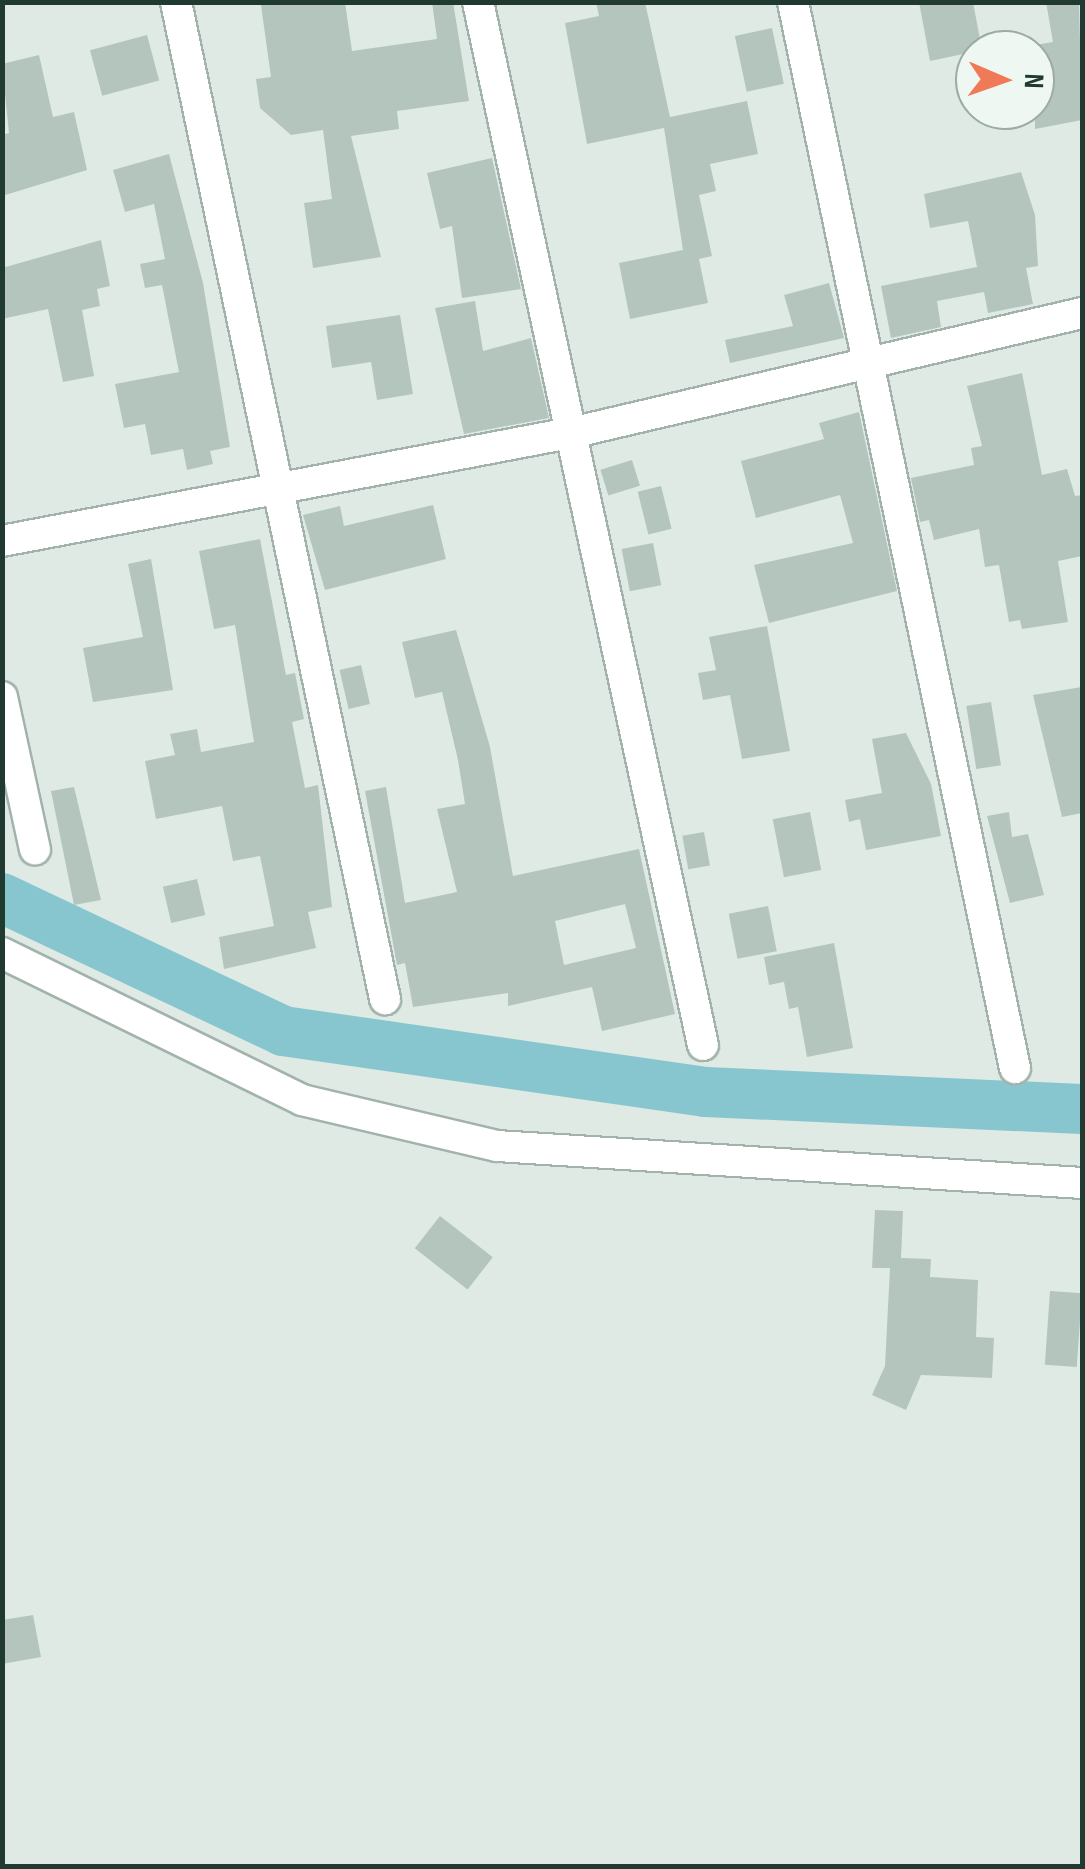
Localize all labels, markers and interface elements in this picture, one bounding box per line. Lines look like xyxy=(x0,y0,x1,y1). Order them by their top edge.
north arrow xyxy=(955,30,1055,130)
text: N xyxy=(1017,73,1050,89)

